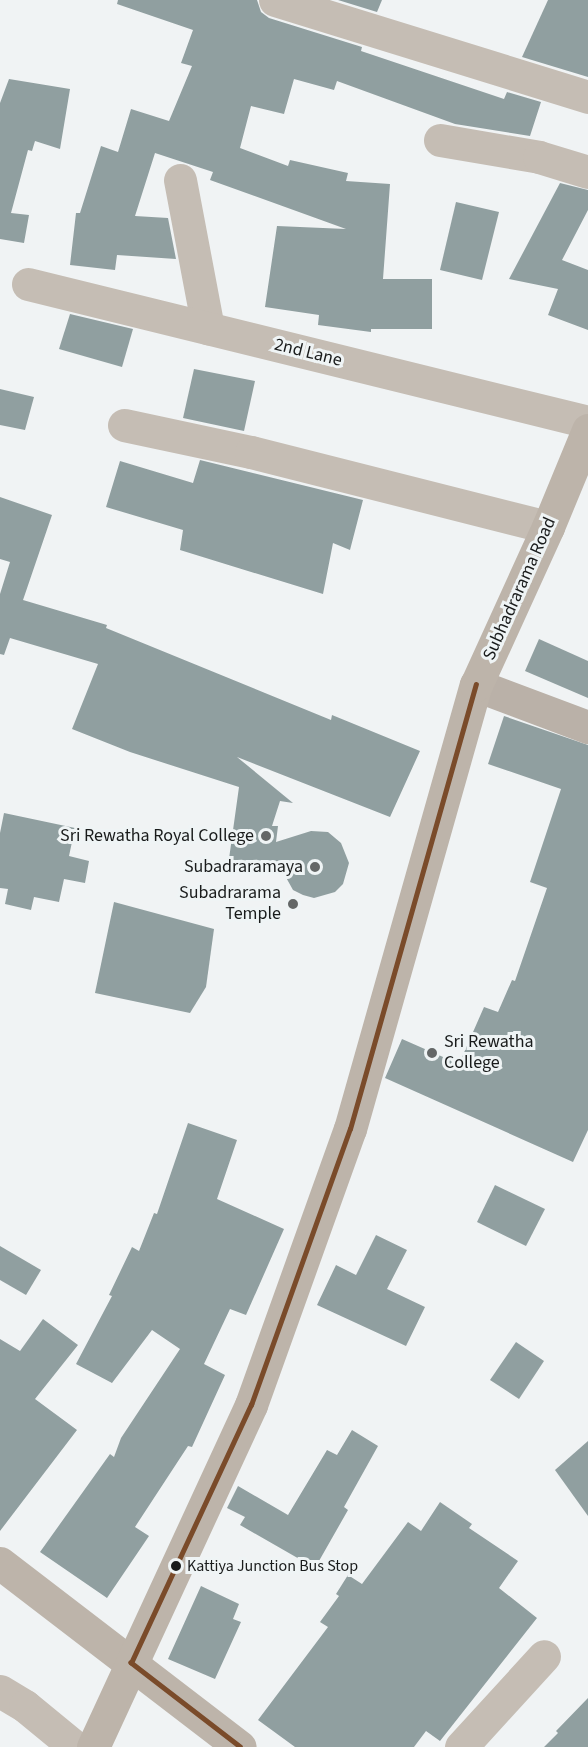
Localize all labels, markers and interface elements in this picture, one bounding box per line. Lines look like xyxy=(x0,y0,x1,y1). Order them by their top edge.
street label: 2nd Lane xyxy=(272,334,344,372)
street label: Subhadrarama Road xyxy=(479,514,561,664)
place label: Sri Rewatha Royal College xyxy=(60,825,254,847)
marker: Sri Rewatha Royal College xyxy=(259,829,273,843)
place label: Subadraramaya xyxy=(184,856,303,878)
marker: Subadraramaya xyxy=(308,860,322,874)
place label: Subadrarama Temple xyxy=(179,883,281,926)
marker: Subadrarama Temple xyxy=(286,897,300,911)
place label: Sri Rewatha College xyxy=(444,1032,534,1074)
marker: Sri Rewatha College xyxy=(425,1046,439,1060)
place label: Kattiya Junction Bus Stop xyxy=(187,1556,358,1576)
marker: Kattiya Junction Bus Stop xyxy=(170,1560,182,1572)

